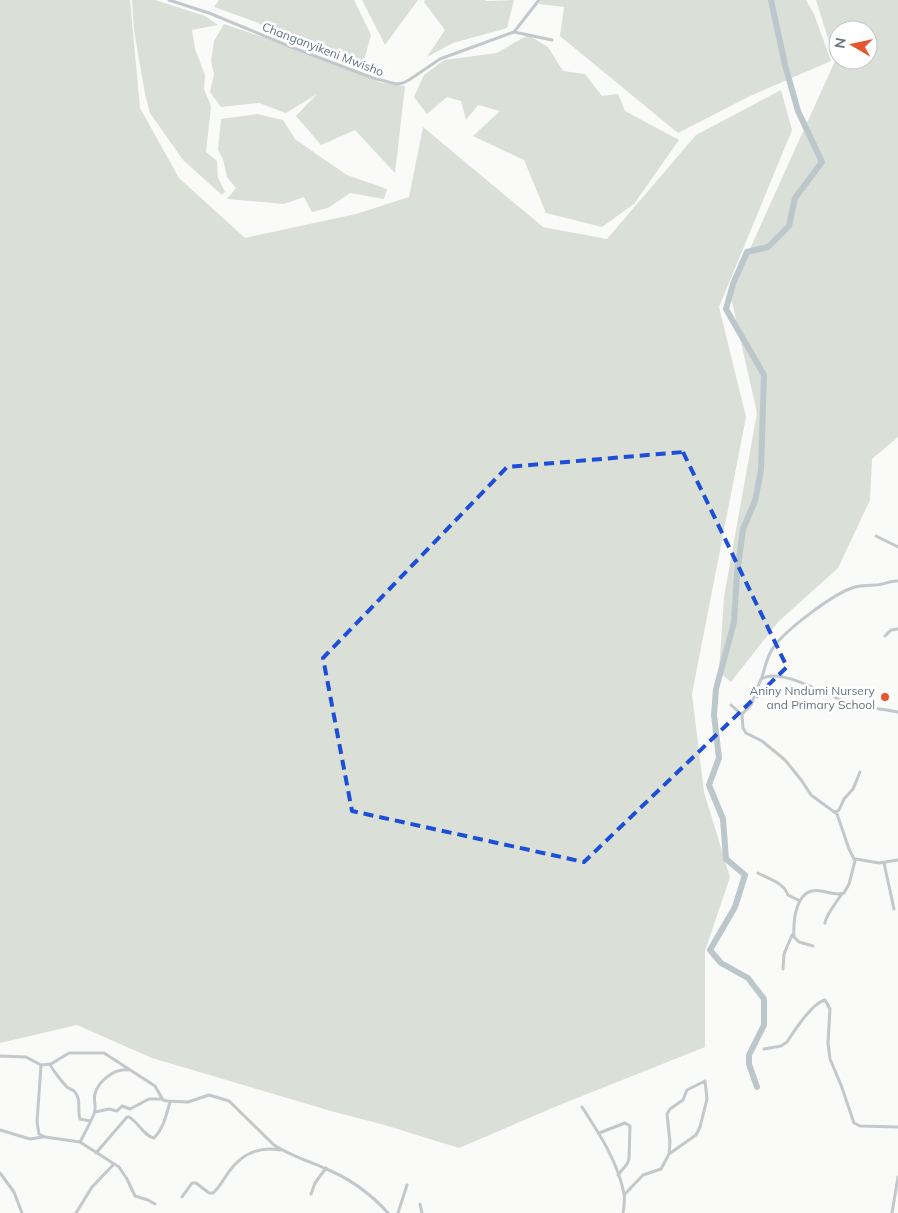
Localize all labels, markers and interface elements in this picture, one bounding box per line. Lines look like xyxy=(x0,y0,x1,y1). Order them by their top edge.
street label: Changanyikeni Mwisho xyxy=(260,19,386,79)
north arrow xyxy=(828,20,878,70)
text: N xyxy=(830,36,850,50)
place label: Aniny Nndumi Nursery and Primary School xyxy=(749,683,876,712)
marker: Aniny Nndumi Nursery and Primary School xyxy=(879,691,891,703)

